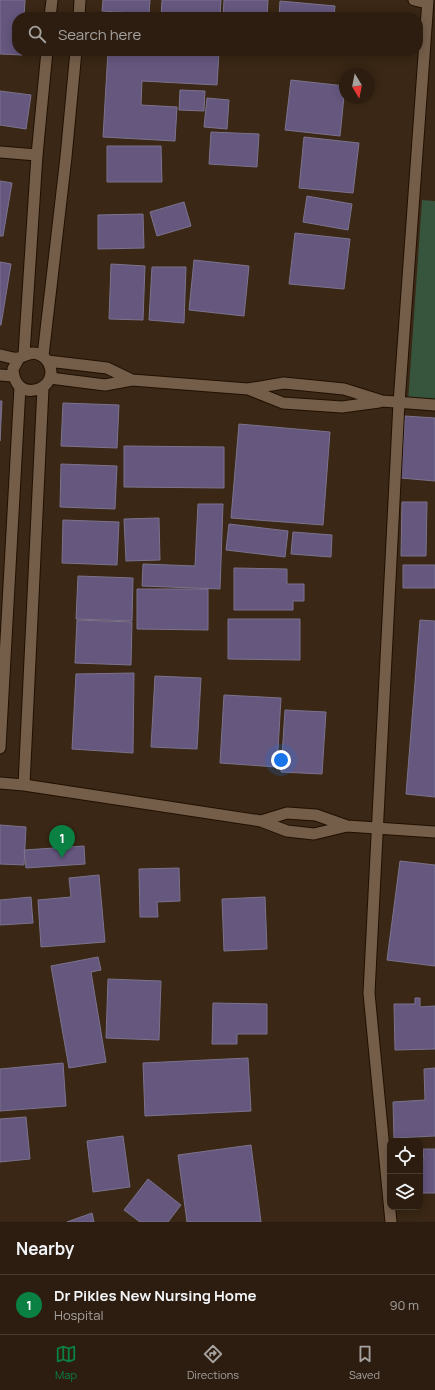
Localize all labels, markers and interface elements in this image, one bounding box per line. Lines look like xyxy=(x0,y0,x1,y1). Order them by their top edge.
search box xyxy=(12,12,423,56)
icon: search xyxy=(26,23,48,45)
text: Search here xyxy=(58,24,141,45)
north arrow xyxy=(339,68,375,104)
your location xyxy=(271,750,291,770)
pin: 1 xyxy=(49,825,75,858)
map controls xyxy=(387,1138,423,1210)
button: locate xyxy=(387,1138,423,1174)
button: layers xyxy=(387,1174,423,1210)
text: Nearby xyxy=(16,1237,74,1260)
text: Dr Pikles New Nursing Home xyxy=(54,1285,257,1306)
text: 1 xyxy=(26,1296,32,1314)
text: 90 m xyxy=(389,1296,419,1314)
text: Hospital xyxy=(54,1306,104,1324)
tab: Map xyxy=(55,1343,77,1382)
tab: Directions xyxy=(187,1343,239,1382)
tab: Saved xyxy=(349,1343,380,1382)

